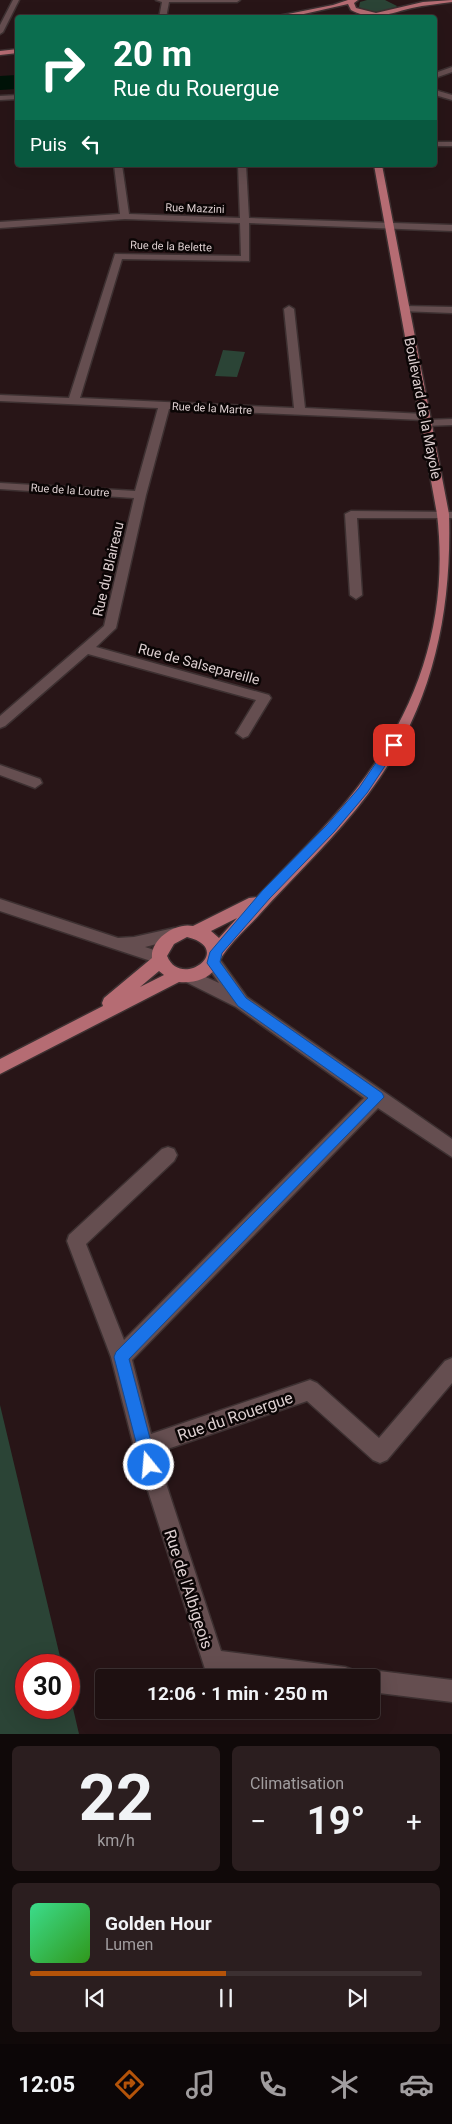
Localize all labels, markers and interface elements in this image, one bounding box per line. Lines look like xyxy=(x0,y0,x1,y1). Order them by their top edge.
text: 20 m xyxy=(113,34,192,75)
icon: right xyxy=(30,35,95,100)
text: Rue du Rouergue xyxy=(113,76,279,101)
icon: left xyxy=(77,130,105,158)
text: Puis xyxy=(30,133,67,156)
street label: Rue Mazzini xyxy=(165,201,225,216)
street label: Rue de la Belette xyxy=(130,239,212,254)
street label: Boulevard de la Mayole xyxy=(401,336,445,480)
street label: Rue de la Martre xyxy=(172,400,253,417)
street label: Rue de la Loutre xyxy=(30,481,110,500)
street label: Rue du Blaireau xyxy=(89,520,127,618)
street label: Rue de Salsepareille xyxy=(136,640,262,688)
pin xyxy=(373,724,415,766)
icon: arrive xyxy=(380,731,408,759)
street label: Rue du Rouergue xyxy=(175,1388,295,1445)
position arrow xyxy=(122,1438,174,1490)
street label: Rue de l'Albigeois xyxy=(160,1527,217,1651)
speed limit sign: 30 xyxy=(15,1654,80,1719)
text: 12:06 · 1 min · 250 m xyxy=(147,1682,328,1705)
text: 22 xyxy=(79,1760,153,1836)
text: Climatisation xyxy=(250,1774,344,1793)
text: 19° xyxy=(307,1799,365,1843)
text: − xyxy=(250,1805,266,1838)
text: + xyxy=(406,1805,422,1838)
text: km/h xyxy=(97,1831,135,1850)
text: Golden Hour xyxy=(105,1912,212,1935)
text: Lumen xyxy=(105,1935,153,1954)
icon: previous xyxy=(81,1984,109,2012)
icon: pause xyxy=(212,1984,240,2012)
icon: next xyxy=(343,1984,371,2012)
icon: directions xyxy=(112,2067,147,2102)
icon: music xyxy=(183,2067,218,2102)
icon: phone xyxy=(255,2067,290,2102)
icon: climate xyxy=(327,2067,362,2102)
icon: car xyxy=(399,2067,434,2102)
text: 12:05 xyxy=(18,2072,75,2097)

